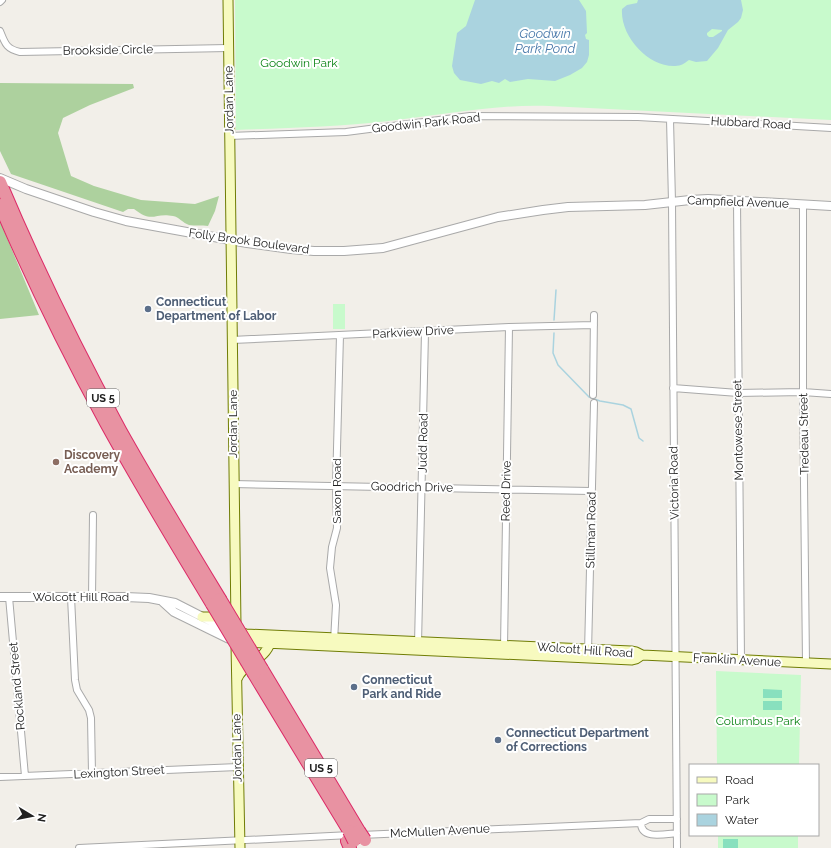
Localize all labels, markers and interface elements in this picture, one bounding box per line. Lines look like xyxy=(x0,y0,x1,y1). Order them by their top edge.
water label: Goodwin Park Pond xyxy=(515,26,575,56)
street label: Brookside Circle xyxy=(63,42,153,58)
park label: Goodwin Park xyxy=(260,56,338,70)
street label: Jordan Lane xyxy=(221,66,237,134)
street label: Goodwin Park Road xyxy=(371,110,481,136)
street label: Hubbard Road xyxy=(710,114,792,132)
street label: Campfield Avenue xyxy=(687,193,789,211)
street label: Folly Brook Boulevard xyxy=(188,226,310,256)
place label: Connecticut Department of Labor xyxy=(156,295,277,323)
marker: Connecticut Department of Labor xyxy=(143,304,153,314)
street label: Parkview Drive xyxy=(372,323,454,341)
street label: Montowese Street xyxy=(730,379,746,481)
road number: US 5 xyxy=(87,389,119,407)
street label: Jordan Lane xyxy=(226,390,240,458)
street label: Tredeau Street xyxy=(796,393,812,475)
street label: Judd Road xyxy=(415,413,431,473)
street label: Victoria Road xyxy=(666,446,682,520)
place label: Discovery Academy xyxy=(64,448,121,476)
marker: Discovery Academy xyxy=(51,457,61,467)
street label: Saxon Road xyxy=(330,458,344,524)
street label: Reed Drive xyxy=(498,460,514,522)
street label: Goodrich Drive xyxy=(371,479,453,495)
street label: Stillman Road xyxy=(583,492,599,568)
street label: Wolcott Hill Road xyxy=(33,590,129,604)
street label: Wolcott Hill Road xyxy=(536,640,634,660)
street label: Rockland Street xyxy=(6,641,28,731)
street label: Franklin Avenue xyxy=(693,651,781,669)
place label: Connecticut Park and Ride xyxy=(362,673,441,701)
marker: Connecticut Park and Ride xyxy=(349,682,359,692)
street label: Jordan Lane xyxy=(229,714,245,782)
park label: Columbus Park xyxy=(716,714,801,728)
place label: Connecticut Department of Corrections xyxy=(506,726,649,754)
marker: Connecticut Department of Corrections xyxy=(493,735,503,745)
road number: US 5 xyxy=(305,759,337,777)
street label: Lexington Street xyxy=(73,763,165,781)
legend xyxy=(689,764,819,836)
text: Road xyxy=(725,773,754,787)
text: Park xyxy=(725,793,750,807)
north arrow xyxy=(12,796,52,836)
text: N xyxy=(34,812,48,823)
text: Water xyxy=(725,813,759,827)
street label: McMullen Avenue xyxy=(390,821,490,841)

